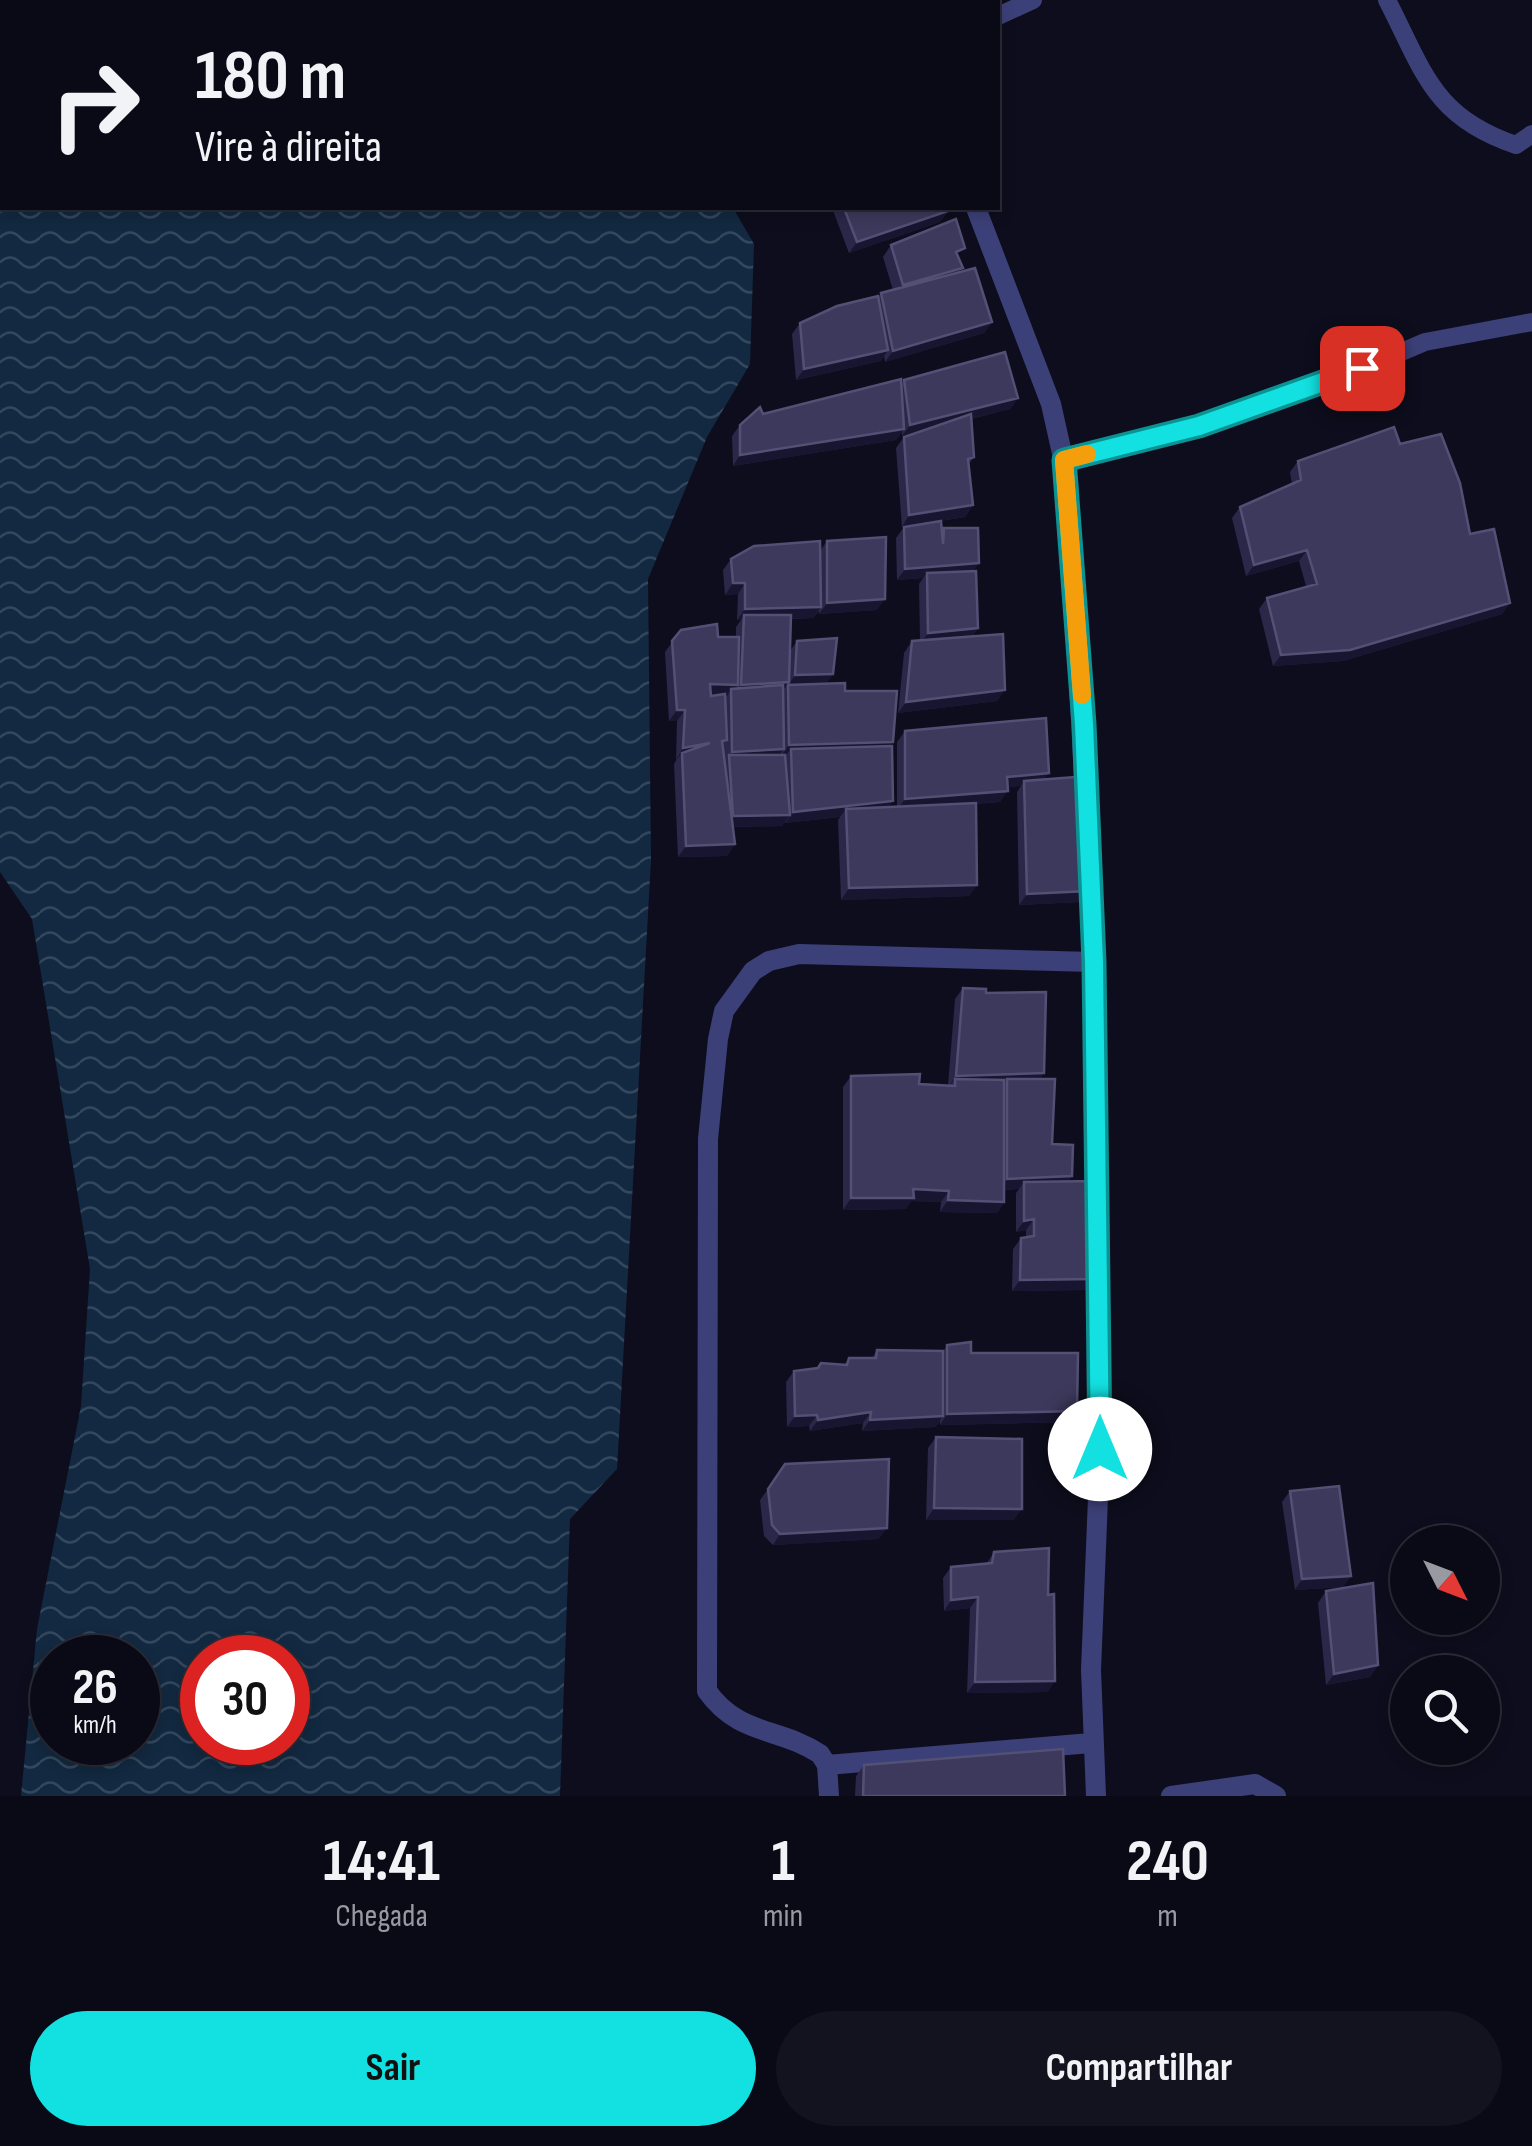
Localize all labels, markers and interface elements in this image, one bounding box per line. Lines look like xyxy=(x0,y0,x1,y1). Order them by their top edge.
text: 180 m xyxy=(195,35,346,119)
icon: right xyxy=(30,40,160,170)
text: Vire à direita xyxy=(195,120,382,175)
pin xyxy=(1320,326,1405,411)
icon: arrive xyxy=(1335,341,1390,396)
position arrow xyxy=(1048,1397,1152,1501)
north arrow xyxy=(1390,1525,1500,1635)
map controls xyxy=(1390,1525,1500,1765)
speed limit sign: 30 xyxy=(180,1635,310,1765)
button: search xyxy=(1390,1655,1500,1765)
text: 26 xyxy=(72,1658,118,1718)
text: km/h xyxy=(73,1710,117,1741)
text: 14:41 xyxy=(323,1826,440,1898)
text: 1 xyxy=(771,1826,795,1898)
text: 240 xyxy=(1126,1826,1209,1898)
text: Chegada xyxy=(335,1897,428,1936)
text: min xyxy=(763,1897,803,1936)
text: m xyxy=(1157,1897,1178,1936)
button: Sair xyxy=(30,2011,756,2126)
button: Compartilhar xyxy=(776,2011,1502,2126)

